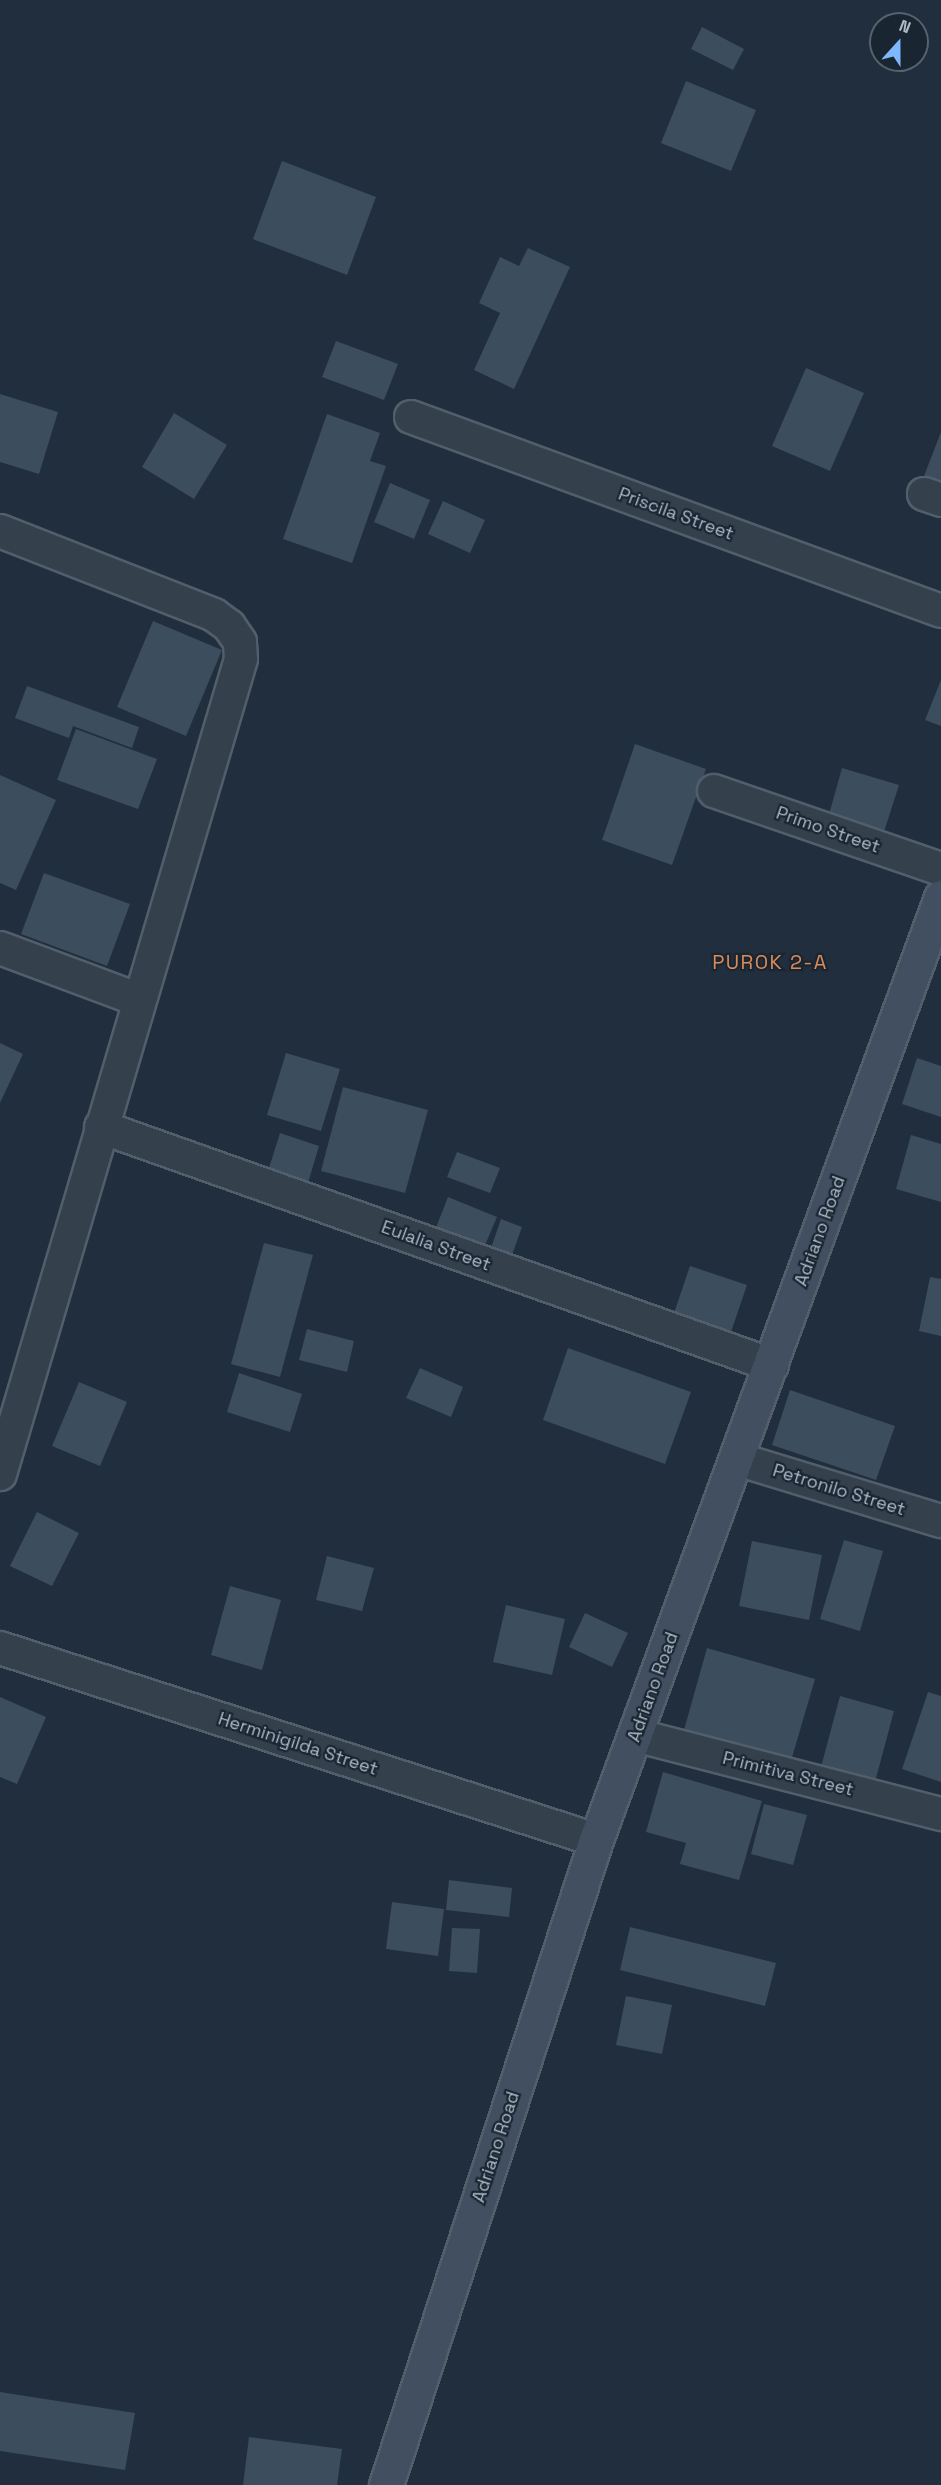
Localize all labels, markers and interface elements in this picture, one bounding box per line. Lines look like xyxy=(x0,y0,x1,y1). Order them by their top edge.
north arrow xyxy=(869,12,929,72)
text: N xyxy=(896,15,914,38)
street label: Priscila Street xyxy=(615,483,737,545)
street label: Primo Street xyxy=(773,802,883,858)
district label: PUROK 2-A xyxy=(712,950,828,974)
street label: Adriano Road xyxy=(790,1173,850,1289)
street label: Eulalia Street xyxy=(378,1216,494,1276)
street label: Petronilo Street xyxy=(770,1460,908,1520)
street label: Adriano Road xyxy=(623,1629,683,1745)
street label: Herminigilda Street xyxy=(215,1708,381,1780)
street label: Primitiva Street xyxy=(720,1747,856,1801)
street label: Adriano Road xyxy=(468,2089,524,2205)

